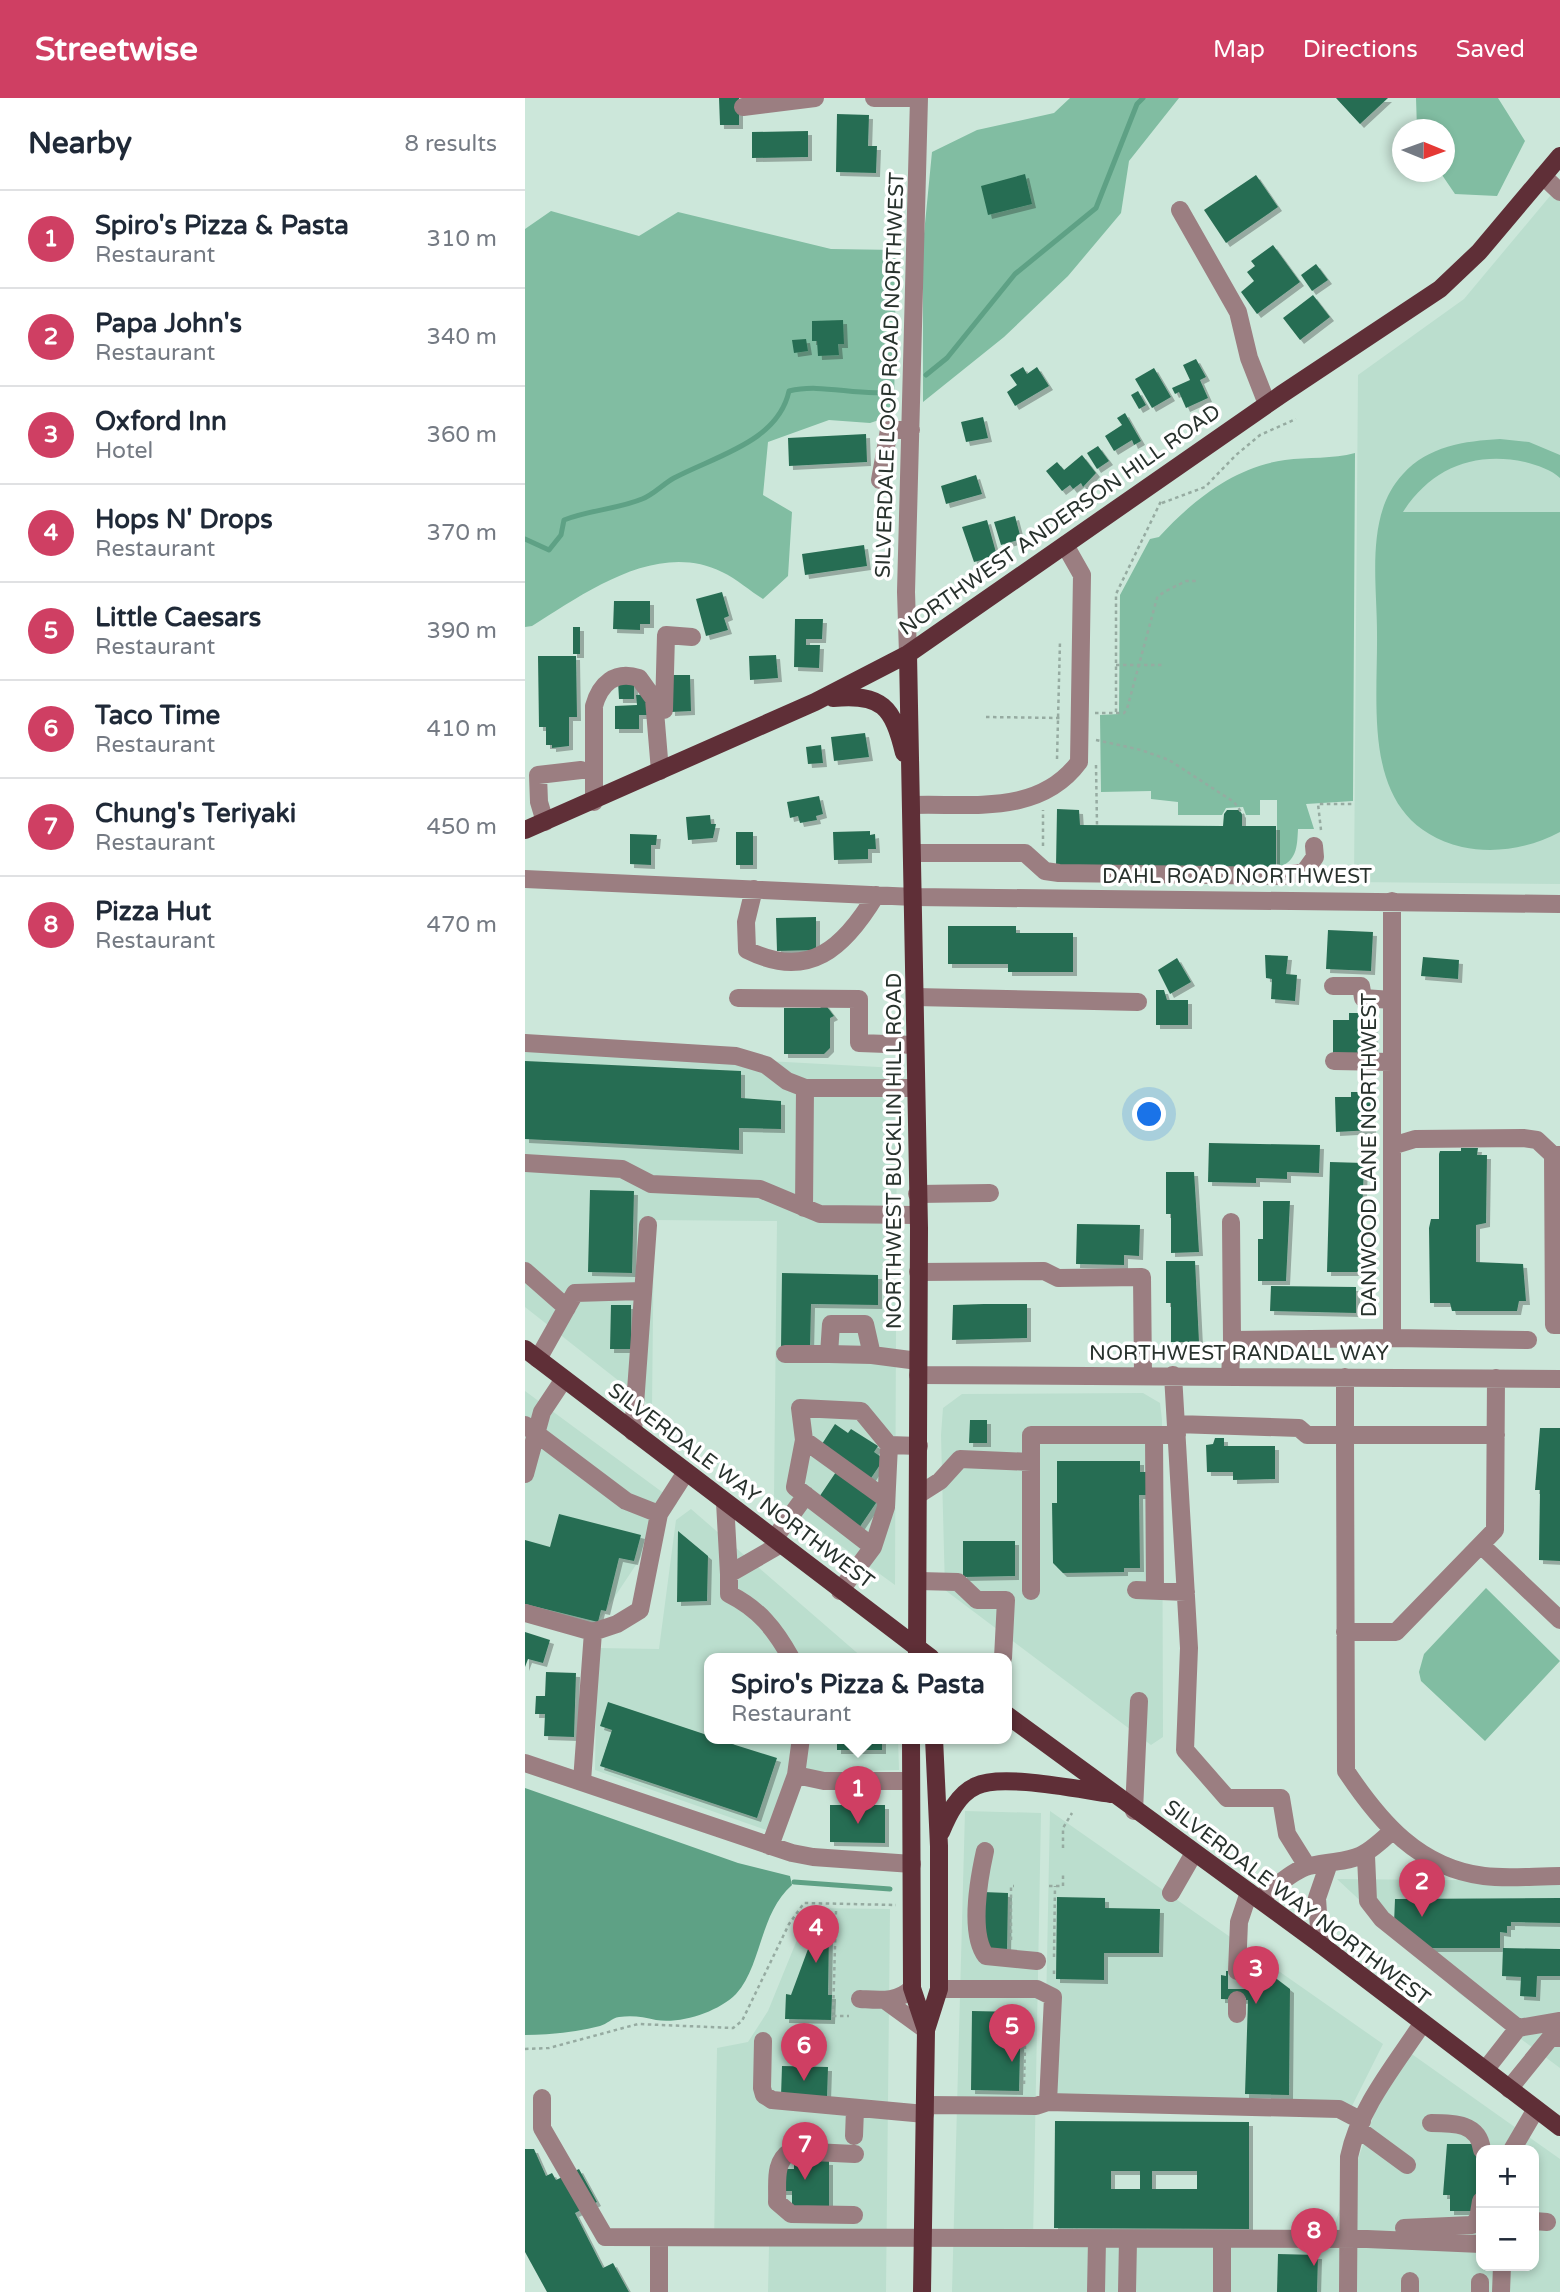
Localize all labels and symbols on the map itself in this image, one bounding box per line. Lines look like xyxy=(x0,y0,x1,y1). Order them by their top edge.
north arrow xyxy=(1392,119,1455,182)
street label: SILVERDALE LOOP ROAD NORTHWEST xyxy=(870,171,910,579)
street label: NORTHWEST ANDERSON HILL ROAD xyxy=(895,399,1225,641)
street label: DAHL ROAD NORTHWEST xyxy=(1102,864,1372,889)
street label: NORTHWEST BUCKLIN HILL ROAD xyxy=(882,973,907,1329)
street label: DANWOOD LANE NORTHWEST xyxy=(1357,992,1382,1317)
your location xyxy=(1132,1097,1166,1131)
street label: NORTHWEST RANDALL WAY xyxy=(1089,1341,1389,1366)
street label: SILVERDALE WAY NORTHWEST xyxy=(603,1378,879,1594)
pin: 1 xyxy=(835,1766,881,1824)
street label: SILVERDALE WAY NORTHWEST xyxy=(1159,1795,1435,2011)
pin: 2 xyxy=(1399,1859,1445,1917)
pin: 4 xyxy=(793,1905,839,1963)
pin: 3 xyxy=(1233,1946,1279,2004)
pin: 5 xyxy=(989,2004,1035,2062)
pin: 6 xyxy=(781,2023,827,2081)
pin: 7 xyxy=(782,2122,828,2180)
pin: 8 xyxy=(1291,2208,1337,2266)

